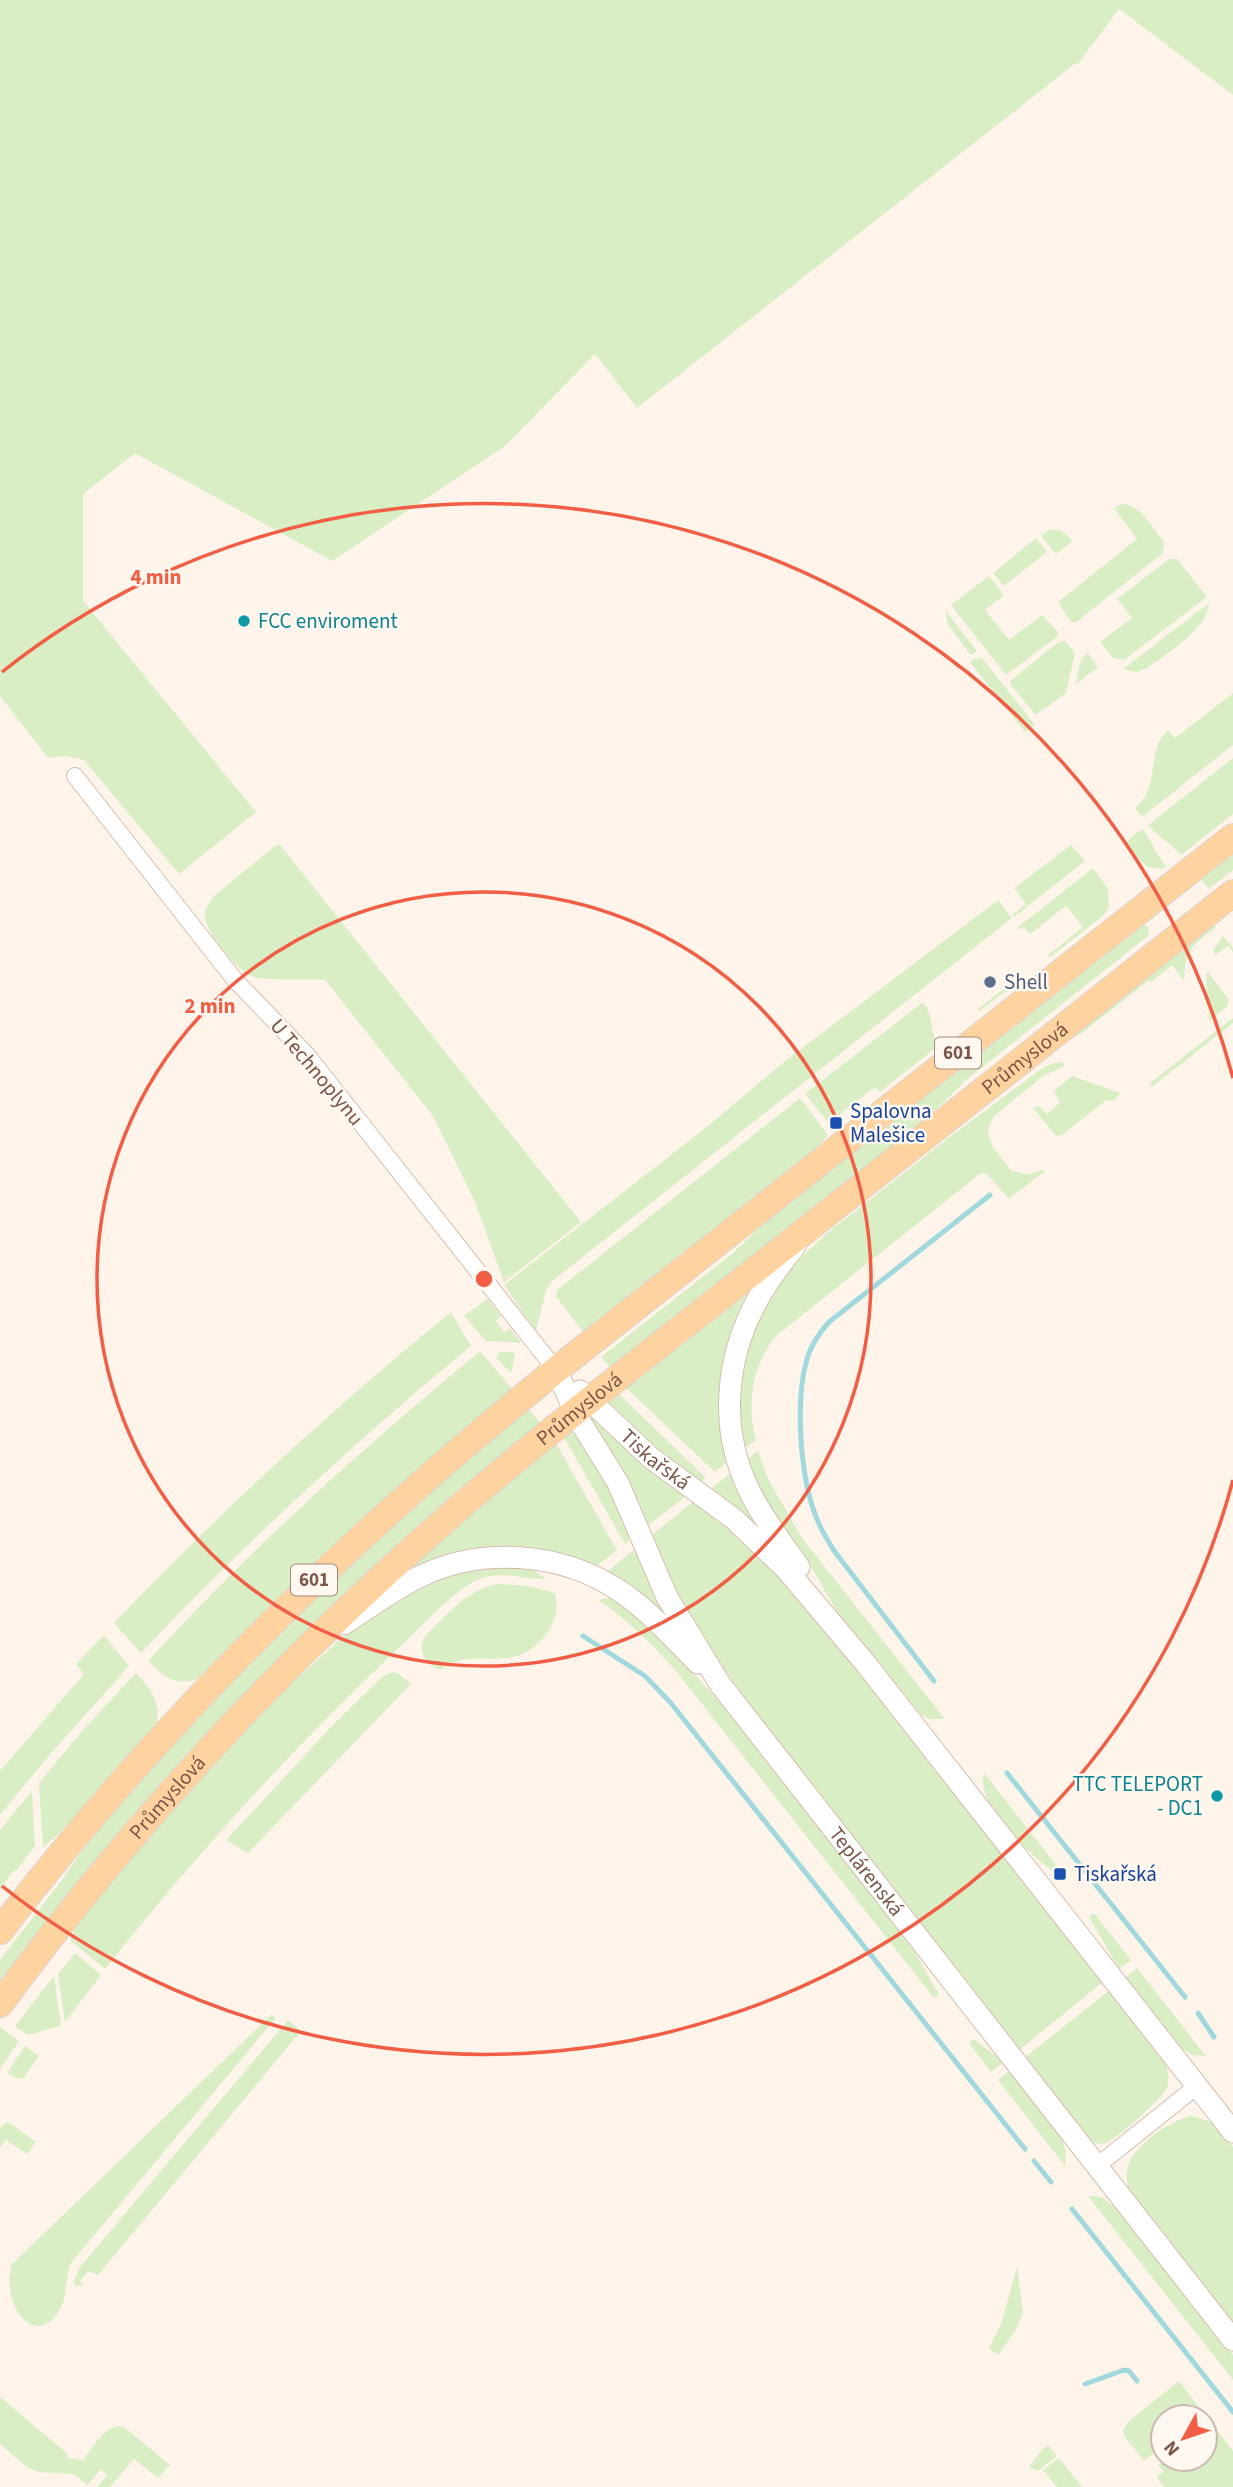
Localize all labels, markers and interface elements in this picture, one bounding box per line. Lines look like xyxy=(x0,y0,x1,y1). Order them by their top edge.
text: 4 min xyxy=(130,562,182,592)
place label: FCC enviroment xyxy=(258,606,398,636)
marker: FCC enviroment xyxy=(236,613,252,629)
place label: Shell xyxy=(1004,967,1048,997)
marker: Shell xyxy=(982,974,998,990)
text: 2 min xyxy=(184,991,236,1021)
street label: U Technoplynu xyxy=(263,1012,371,1132)
street label: Průmyslová xyxy=(975,1014,1074,1102)
road number: 601 xyxy=(935,1037,981,1068)
place label: Spalovna Malešice xyxy=(850,1096,932,1150)
marker: Spalovna Malešice xyxy=(828,1115,844,1131)
centre of rings xyxy=(472,1267,496,1291)
street label: Průmyslová xyxy=(529,1365,629,1453)
street label: Tiskařská xyxy=(614,1422,697,1497)
road number: 601 xyxy=(291,1564,337,1596)
street label: Průmyslová xyxy=(122,1749,213,1846)
place label: TTC TELEPORT - DC1 xyxy=(1072,1769,1203,1823)
marker: TTC TELEPORT - DC1 xyxy=(1209,1788,1225,1804)
street label: Teplárenská xyxy=(822,1820,911,1923)
place label: Tiskařská xyxy=(1074,1859,1157,1889)
marker: Tiskařská xyxy=(1052,1866,1068,1882)
north arrow xyxy=(1149,2403,1219,2473)
text: N xyxy=(1158,2434,1187,2461)

